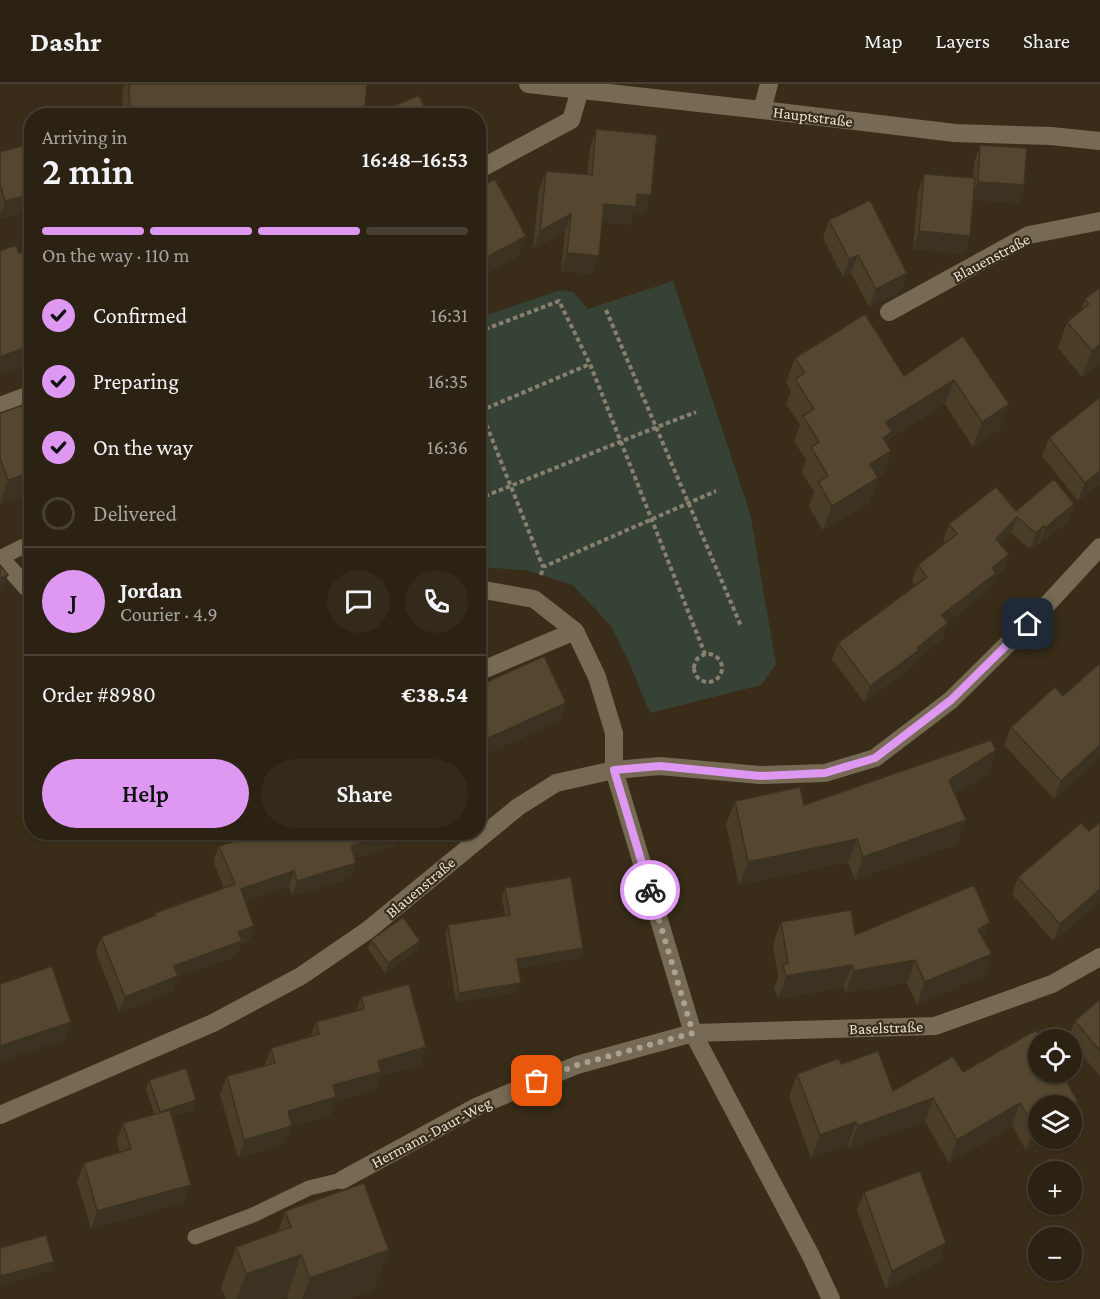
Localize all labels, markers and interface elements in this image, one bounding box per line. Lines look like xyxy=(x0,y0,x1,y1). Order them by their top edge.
text: Dashr xyxy=(30,26,102,57)
text: Map xyxy=(864,29,903,53)
text: Layers xyxy=(936,29,990,53)
text: Share xyxy=(1023,29,1070,53)
street label: Hauptstraße xyxy=(772,103,854,131)
text: Arriving in xyxy=(42,126,127,148)
text: 16:48–16:53 xyxy=(362,147,468,172)
text: 2 min xyxy=(42,149,134,192)
street label: Blauenstraße xyxy=(950,230,1033,285)
text: On the way · 110 m xyxy=(42,244,189,266)
icon: check xyxy=(42,299,75,332)
text: Confirmed xyxy=(93,303,187,328)
text: 16:31 xyxy=(431,304,468,326)
icon: check xyxy=(42,365,75,398)
text: Preparing xyxy=(93,369,179,394)
text: 16:35 xyxy=(428,370,468,392)
icon: check xyxy=(42,431,75,464)
text: On the way xyxy=(93,435,193,460)
text: 16:36 xyxy=(427,436,468,458)
text: Delivered xyxy=(93,501,177,526)
button: chat xyxy=(327,570,390,633)
button: phone xyxy=(405,570,468,633)
text: Jordan xyxy=(120,578,182,603)
text: J xyxy=(70,589,77,614)
pin xyxy=(1002,598,1053,649)
text: Courier · 4.9 xyxy=(120,603,218,625)
icon: home xyxy=(1011,607,1044,640)
text: Order #8980 xyxy=(42,682,156,707)
text: €38.54 xyxy=(401,682,468,707)
button: Help xyxy=(42,759,249,828)
button: Share xyxy=(261,759,468,828)
street label: Blauenstraße xyxy=(382,854,458,921)
courier xyxy=(620,860,680,920)
icon: bike xyxy=(634,874,667,907)
street label: Baselstraße xyxy=(849,1018,923,1037)
map controls xyxy=(1028,1029,1082,1281)
button: locate xyxy=(1028,1029,1082,1083)
pin xyxy=(511,1055,562,1106)
icon: bag xyxy=(520,1064,553,1097)
street label: Hermann-Daur-Weg xyxy=(369,1094,495,1172)
button: layers xyxy=(1028,1095,1082,1149)
button: + xyxy=(1028,1161,1082,1215)
button: − xyxy=(1028,1227,1082,1281)

